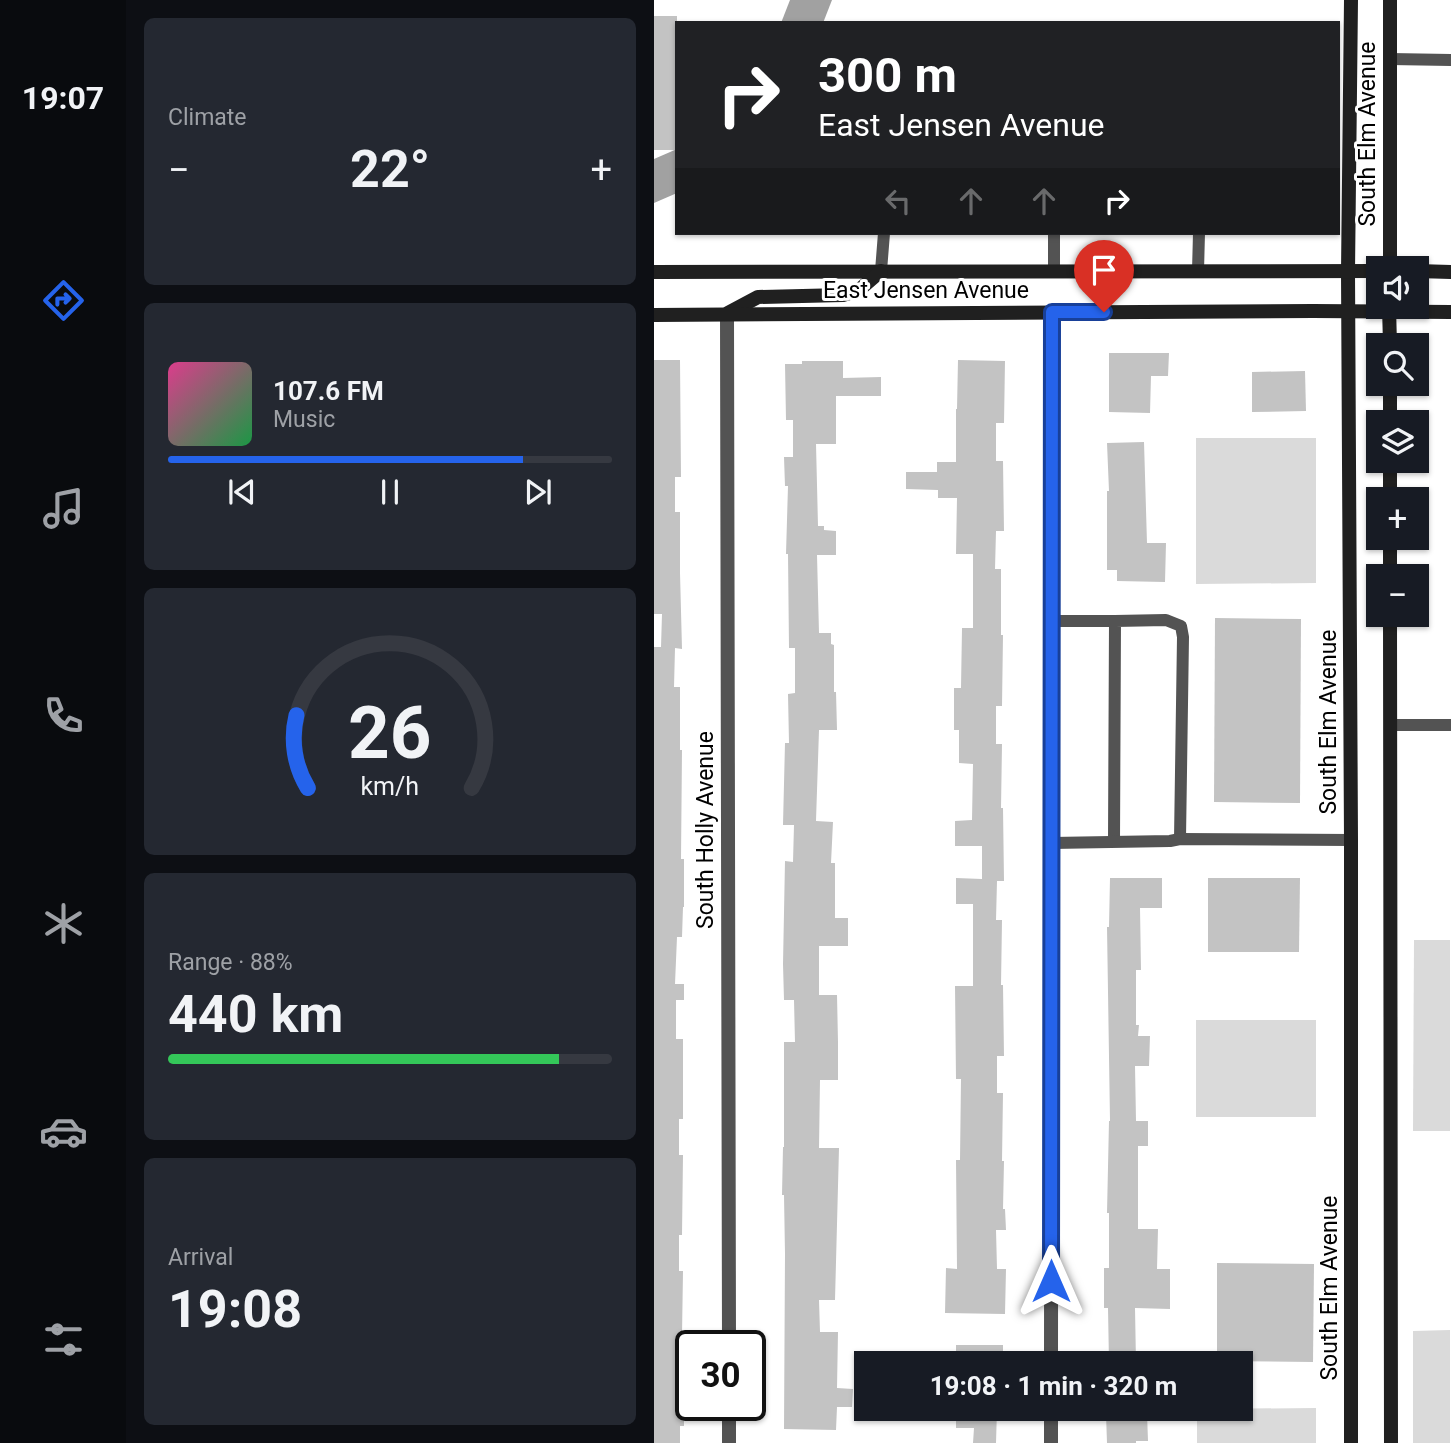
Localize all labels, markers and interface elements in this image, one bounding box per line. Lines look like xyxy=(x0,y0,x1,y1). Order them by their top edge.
street label: South Elm Avenue xyxy=(1354,41,1381,227)
text: 300 m xyxy=(818,47,957,104)
icon: right xyxy=(703,49,794,140)
text: 19:07 xyxy=(22,79,104,117)
text: Climate xyxy=(168,104,247,131)
text: East Jensen Avenue xyxy=(818,106,1105,144)
text: 22° xyxy=(350,139,430,200)
text: − xyxy=(168,148,190,192)
text: + xyxy=(590,148,612,192)
icon: left xyxy=(879,182,917,220)
icon: ahead xyxy=(952,182,990,220)
icon: ahead xyxy=(1025,182,1063,220)
icon: right xyxy=(1098,182,1136,220)
pin xyxy=(1074,240,1134,312)
icon: arrive xyxy=(1085,251,1123,289)
map controls xyxy=(1366,256,1429,627)
button: sound xyxy=(1366,256,1429,319)
icon: directions xyxy=(39,276,88,325)
street label: East Jensen Avenue xyxy=(823,277,1029,304)
button: search xyxy=(1366,333,1429,396)
text: 107.6 FM xyxy=(273,376,384,406)
text: Music xyxy=(273,406,335,433)
button: layers xyxy=(1366,410,1429,473)
icon: previous xyxy=(223,473,261,511)
icon: pause xyxy=(371,473,409,511)
icon: next xyxy=(519,473,557,511)
icon: music xyxy=(39,484,88,533)
button: + xyxy=(1366,487,1429,550)
button: − xyxy=(1366,564,1429,627)
street label: South Elm Avenue xyxy=(1315,629,1342,815)
text: 26 xyxy=(348,690,432,776)
icon: phone xyxy=(39,691,88,740)
street label: South Holly Avenue xyxy=(692,731,719,929)
text: km/h xyxy=(361,771,419,800)
icon: climate xyxy=(39,899,88,948)
text: Range · 88% xyxy=(168,949,293,976)
text: 440 km xyxy=(168,984,343,1045)
icon: car xyxy=(39,1107,88,1156)
street label: South Elm Avenue xyxy=(1316,1195,1343,1381)
text: Arrival xyxy=(168,1244,233,1271)
position arrow xyxy=(1014,1244,1088,1318)
text: 19:08 xyxy=(168,1279,302,1340)
icon: filters xyxy=(39,1315,88,1364)
speed limit sign: 30 xyxy=(675,1330,766,1421)
text: 19:08 · 1 min · 320 m xyxy=(930,1371,1177,1401)

